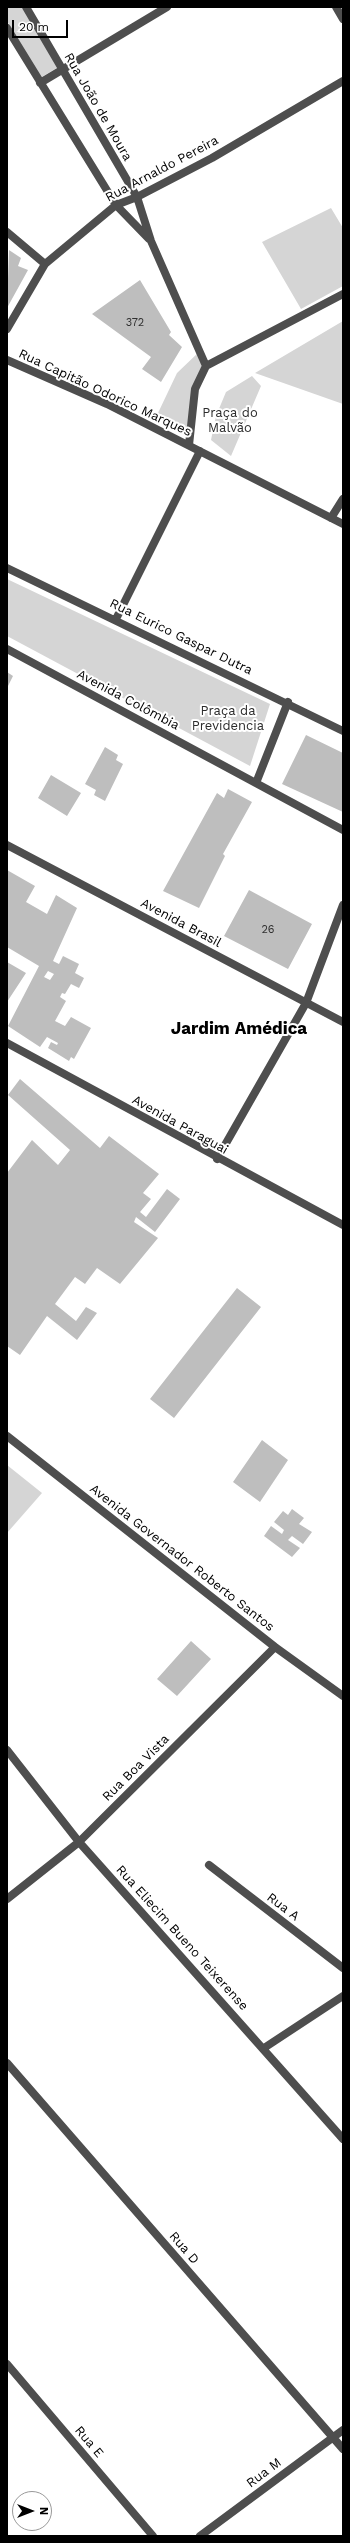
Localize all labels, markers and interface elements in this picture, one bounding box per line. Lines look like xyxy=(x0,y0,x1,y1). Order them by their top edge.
scale bar xyxy=(14,12,70,38)
text: 20 m xyxy=(19,20,49,34)
street label: Rua João de Moura xyxy=(61,50,135,164)
street label: Rua Arnaldo Pereira xyxy=(103,133,221,205)
house number: 372 xyxy=(126,316,144,330)
street label: Rua Capitão Odorico Marques xyxy=(16,346,194,440)
park label: Praça do Malvão xyxy=(202,405,258,436)
street label: Rua Eurico Gaspar Dutra xyxy=(107,596,255,678)
street label: Avenida Colômbia xyxy=(74,666,182,734)
park label: Praça da Previdencia xyxy=(192,703,264,734)
street label: Avenida Brasil xyxy=(138,895,224,951)
house number: 26 xyxy=(261,923,275,937)
district label: Jardim Amédica xyxy=(171,1019,307,1039)
street label: Avenida Paraguai xyxy=(129,1092,231,1158)
street label: Avenida Governador Roberto Santos xyxy=(87,1481,277,1635)
street label: Rua Boa Vista xyxy=(99,1731,173,1805)
street label: Rua Eliecim Bueno Teixerense xyxy=(113,1862,251,2014)
street label: Rua A xyxy=(264,1890,302,1924)
street label: Rua D xyxy=(166,2229,202,2267)
street label: Rua E xyxy=(71,2423,107,2461)
street label: Rua M xyxy=(244,2455,284,2491)
north arrow xyxy=(12,2491,52,2531)
text: N xyxy=(37,2507,50,2515)

